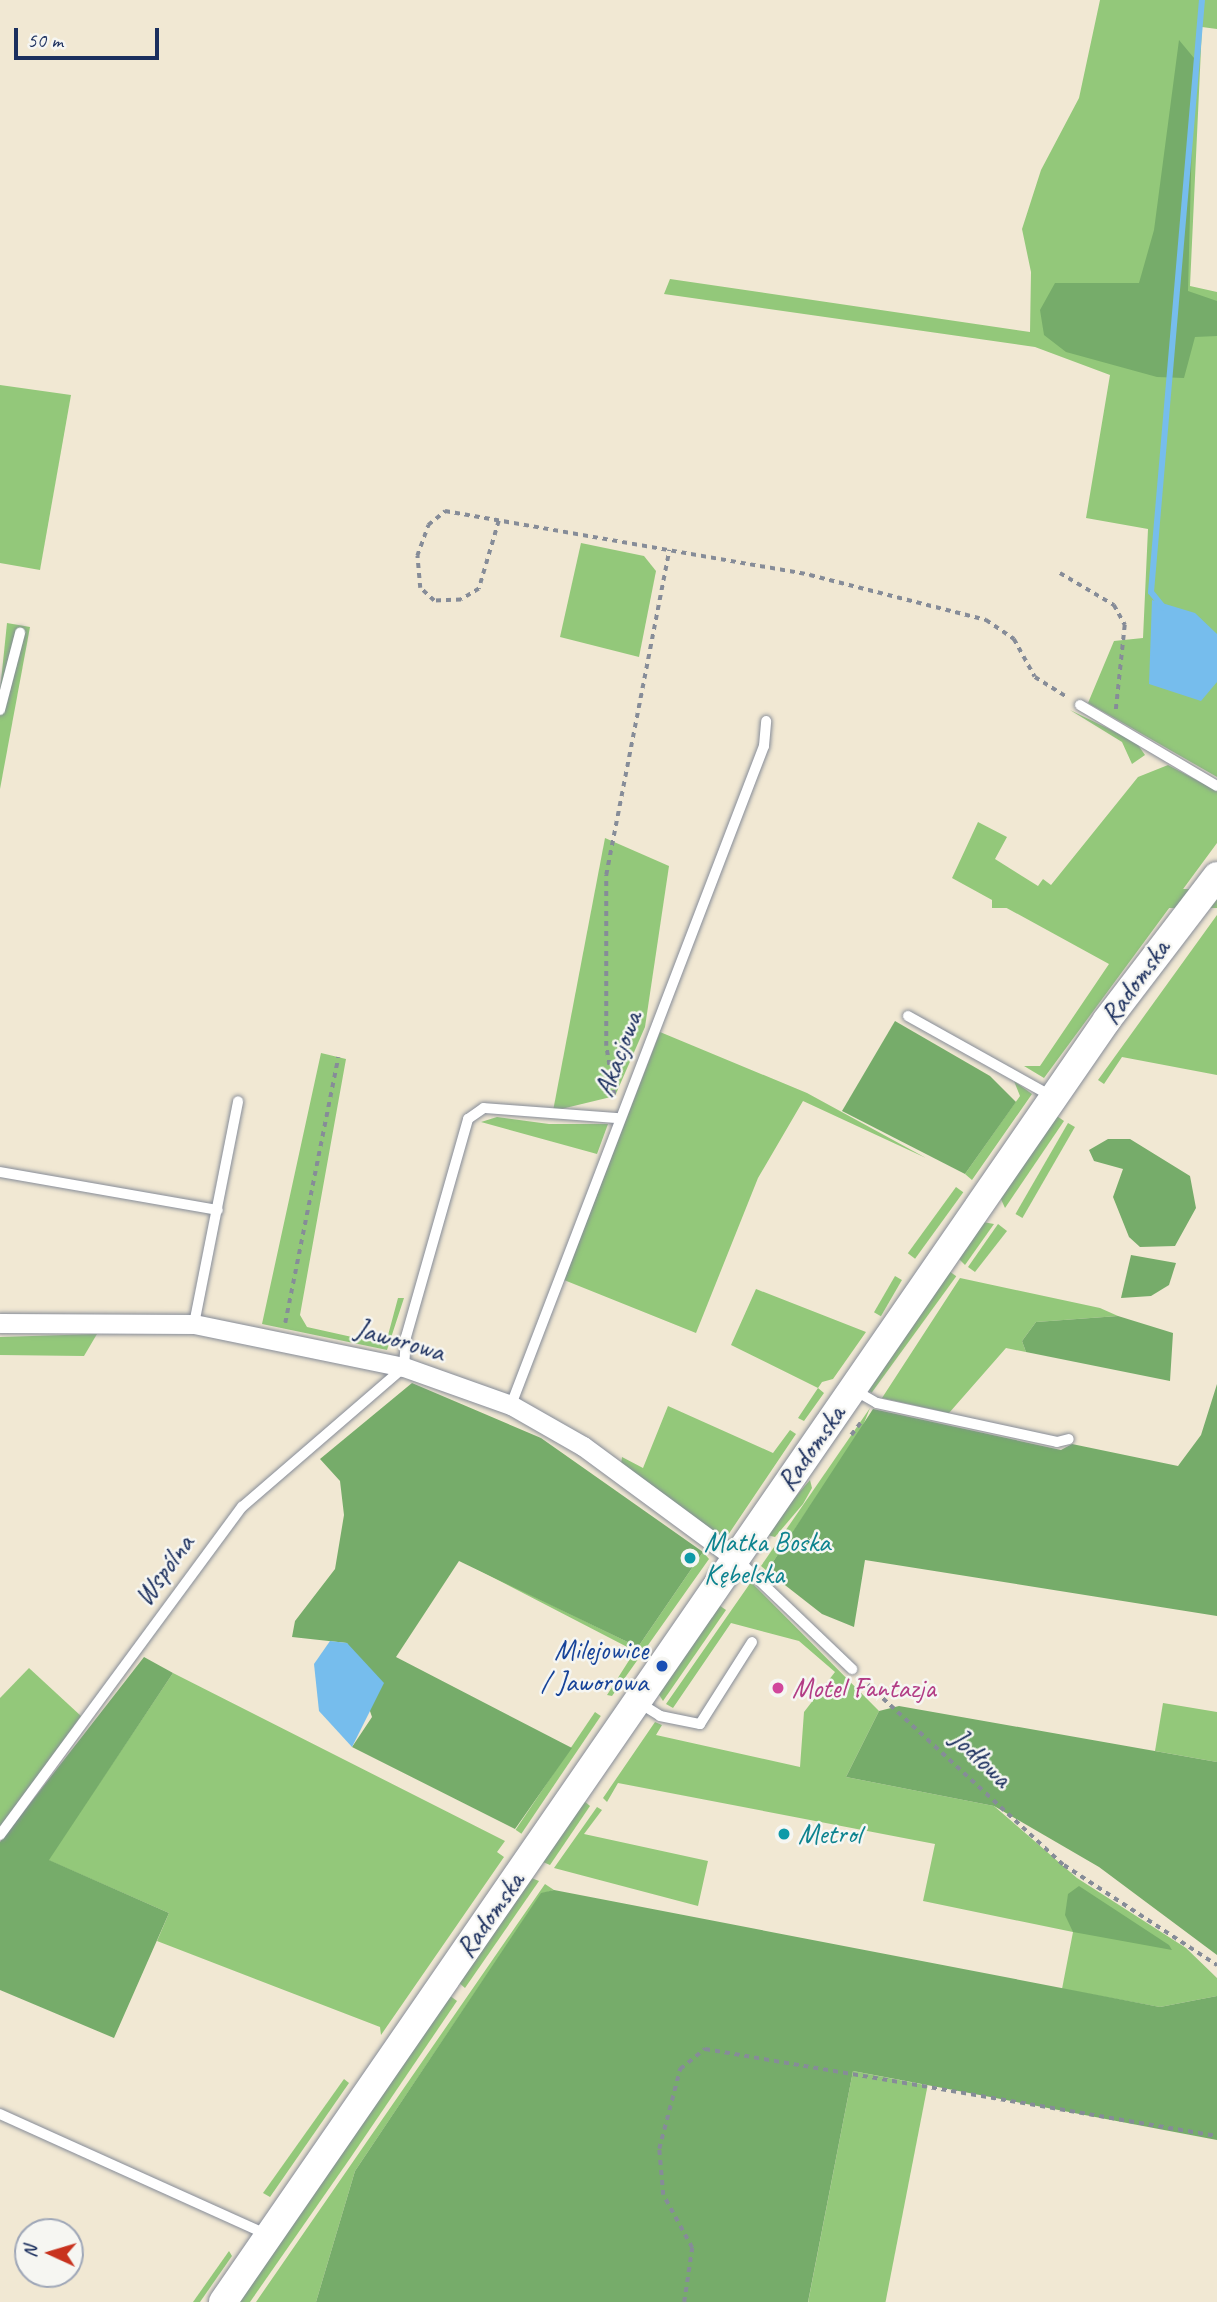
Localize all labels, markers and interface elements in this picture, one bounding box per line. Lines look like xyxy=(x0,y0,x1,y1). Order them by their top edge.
scale bar xyxy=(18,14,163,58)
text: 50 m xyxy=(27,27,63,53)
street label: Radomska xyxy=(1093,933,1177,1031)
street label: Akacjowa xyxy=(587,1007,649,1101)
street label: Jaworowa xyxy=(351,1311,449,1369)
street label: Radomska xyxy=(770,1399,852,1497)
place label: Matka Boska Kębelska xyxy=(704,1525,829,1591)
street label: Wspólna xyxy=(127,1528,201,1612)
marker: Matka Boska Kębelska xyxy=(682,1550,698,1566)
place label: Milejowice / Jaworowa xyxy=(541,1633,648,1699)
marker: Milejowice / Jaworowa xyxy=(654,1658,670,1674)
place label: Motel Fantazja xyxy=(792,1671,935,1705)
marker: Motel Fantazja xyxy=(770,1680,786,1696)
street label: Jodłowa xyxy=(944,1722,1018,1794)
place label: Metrol xyxy=(798,1817,861,1851)
marker: Metrol xyxy=(776,1826,792,1842)
street label: Radomska xyxy=(449,1866,531,1964)
north arrow xyxy=(14,2218,84,2288)
text: N xyxy=(18,2245,42,2258)

